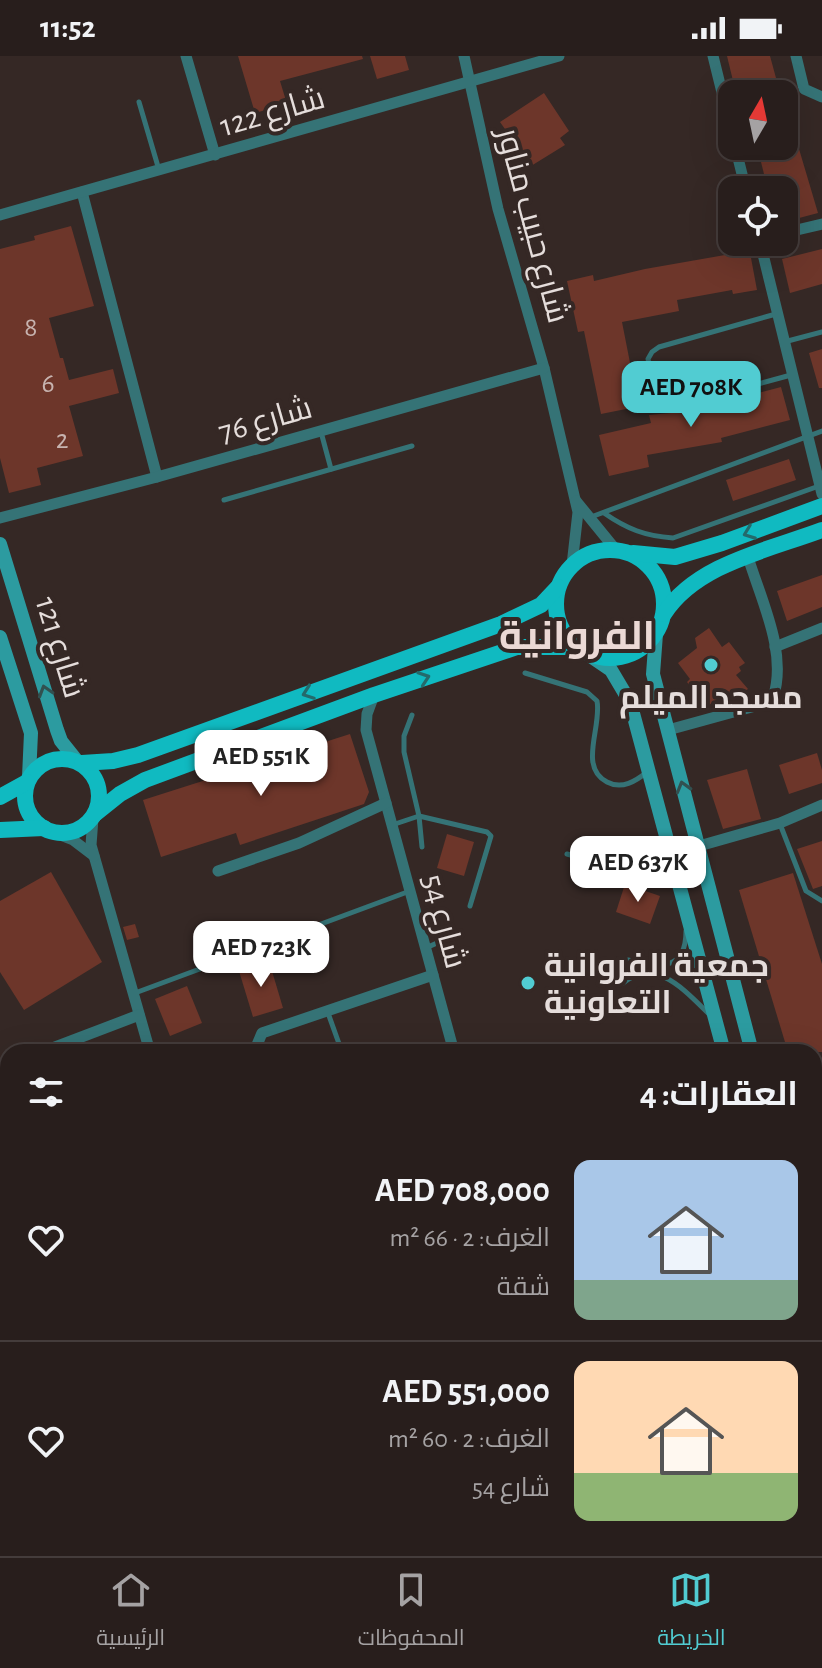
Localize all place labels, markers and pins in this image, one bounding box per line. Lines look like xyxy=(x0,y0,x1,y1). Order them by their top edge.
pin: AED 708K xyxy=(608,361,774,429)
marker: مسجد الميلم xyxy=(702,656,720,674)
place label: مسجد الميلم xyxy=(619,682,803,719)
pin: AED 551K xyxy=(178,730,344,798)
pin: AED 637K xyxy=(555,836,721,904)
pin: AED 723K xyxy=(178,921,344,989)
place label: جمعية الفروانية التعاونية xyxy=(544,950,769,1021)
marker: جمعية الفروانية التعاونية xyxy=(519,974,537,992)

